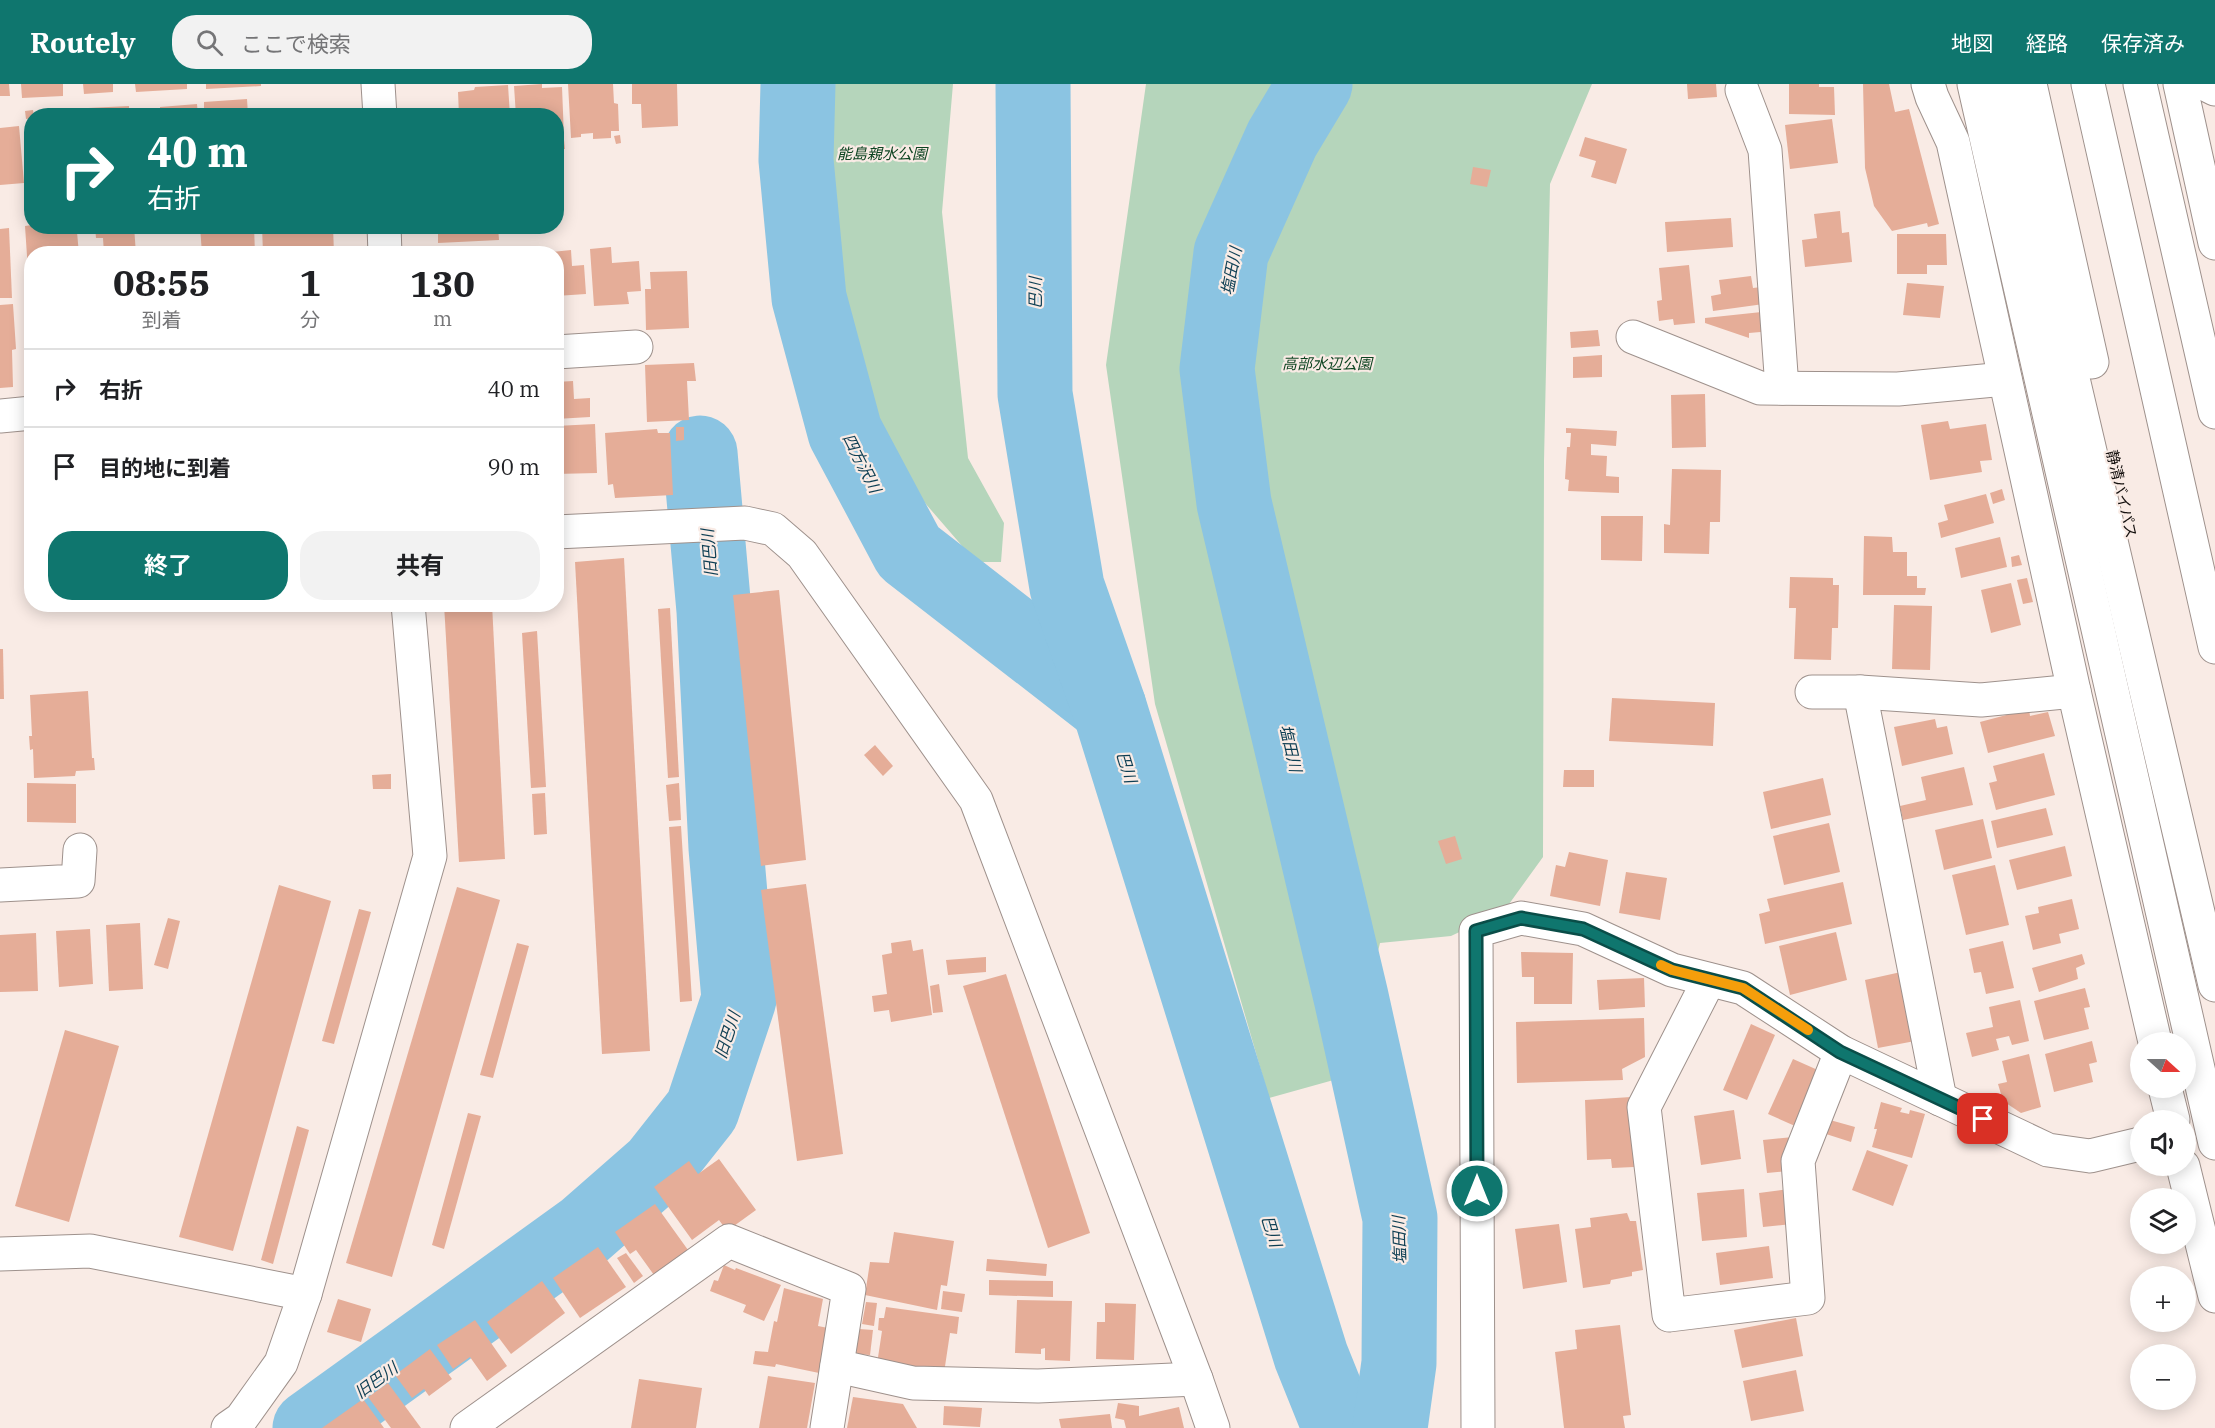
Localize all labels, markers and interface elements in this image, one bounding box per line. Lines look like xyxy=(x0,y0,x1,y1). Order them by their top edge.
search box xyxy=(172,15,592,69)
text: Routely xyxy=(30,24,136,61)
icon: search xyxy=(193,26,226,59)
text: ここで検索 xyxy=(241,29,351,58)
text: 地図 xyxy=(1951,29,1993,57)
text: 経路 xyxy=(2026,29,2068,57)
text: 保存済み xyxy=(2101,29,2185,57)
text: 40 m xyxy=(147,124,248,179)
icon: right xyxy=(48,132,126,210)
park label: 能島親水公園 xyxy=(837,144,929,163)
text: 右折 xyxy=(147,180,201,215)
water label: 塩田川 xyxy=(1217,244,1246,296)
text: 08:55 xyxy=(113,259,210,306)
text: 1 xyxy=(299,259,321,306)
text: 130 xyxy=(410,260,475,307)
water label: 巴川 xyxy=(1025,275,1045,309)
text: m xyxy=(433,305,452,332)
text: 到着 xyxy=(142,306,182,333)
text: 分 xyxy=(300,306,320,333)
park label: 高部水辺公園 xyxy=(1282,354,1374,373)
icon: right xyxy=(48,372,81,405)
text: 40 m xyxy=(488,374,540,403)
text: 右折 xyxy=(99,375,143,404)
water label: 四方沢川 xyxy=(839,430,886,498)
street label: 静清バイパス xyxy=(2103,448,2141,540)
icon: arrive xyxy=(48,450,81,483)
text: 90 m xyxy=(488,452,540,481)
text: 目的地に到着 xyxy=(99,453,231,482)
water label: 旧巴川 xyxy=(697,526,721,578)
button: 終了 xyxy=(48,531,288,600)
button: 共有 xyxy=(300,531,540,600)
water label: 塩田川 xyxy=(1276,722,1307,776)
water label: 巴川 xyxy=(1113,749,1142,787)
water label: 旧巴川 xyxy=(710,1007,745,1061)
north arrow xyxy=(2130,1032,2196,1098)
map controls xyxy=(2130,1032,2196,1410)
pin xyxy=(1957,1093,2008,1144)
icon: arrive xyxy=(1966,1102,1999,1135)
button: sound xyxy=(2130,1110,2196,1176)
position arrow xyxy=(1445,1159,1509,1223)
button: layers xyxy=(2130,1188,2196,1254)
water label: 巴川 xyxy=(1258,1213,1287,1251)
water label: 塩田川 xyxy=(1388,1214,1410,1264)
button: + xyxy=(2130,1266,2196,1332)
button: − xyxy=(2130,1344,2196,1410)
water label: 旧巴川 xyxy=(351,1357,403,1402)

